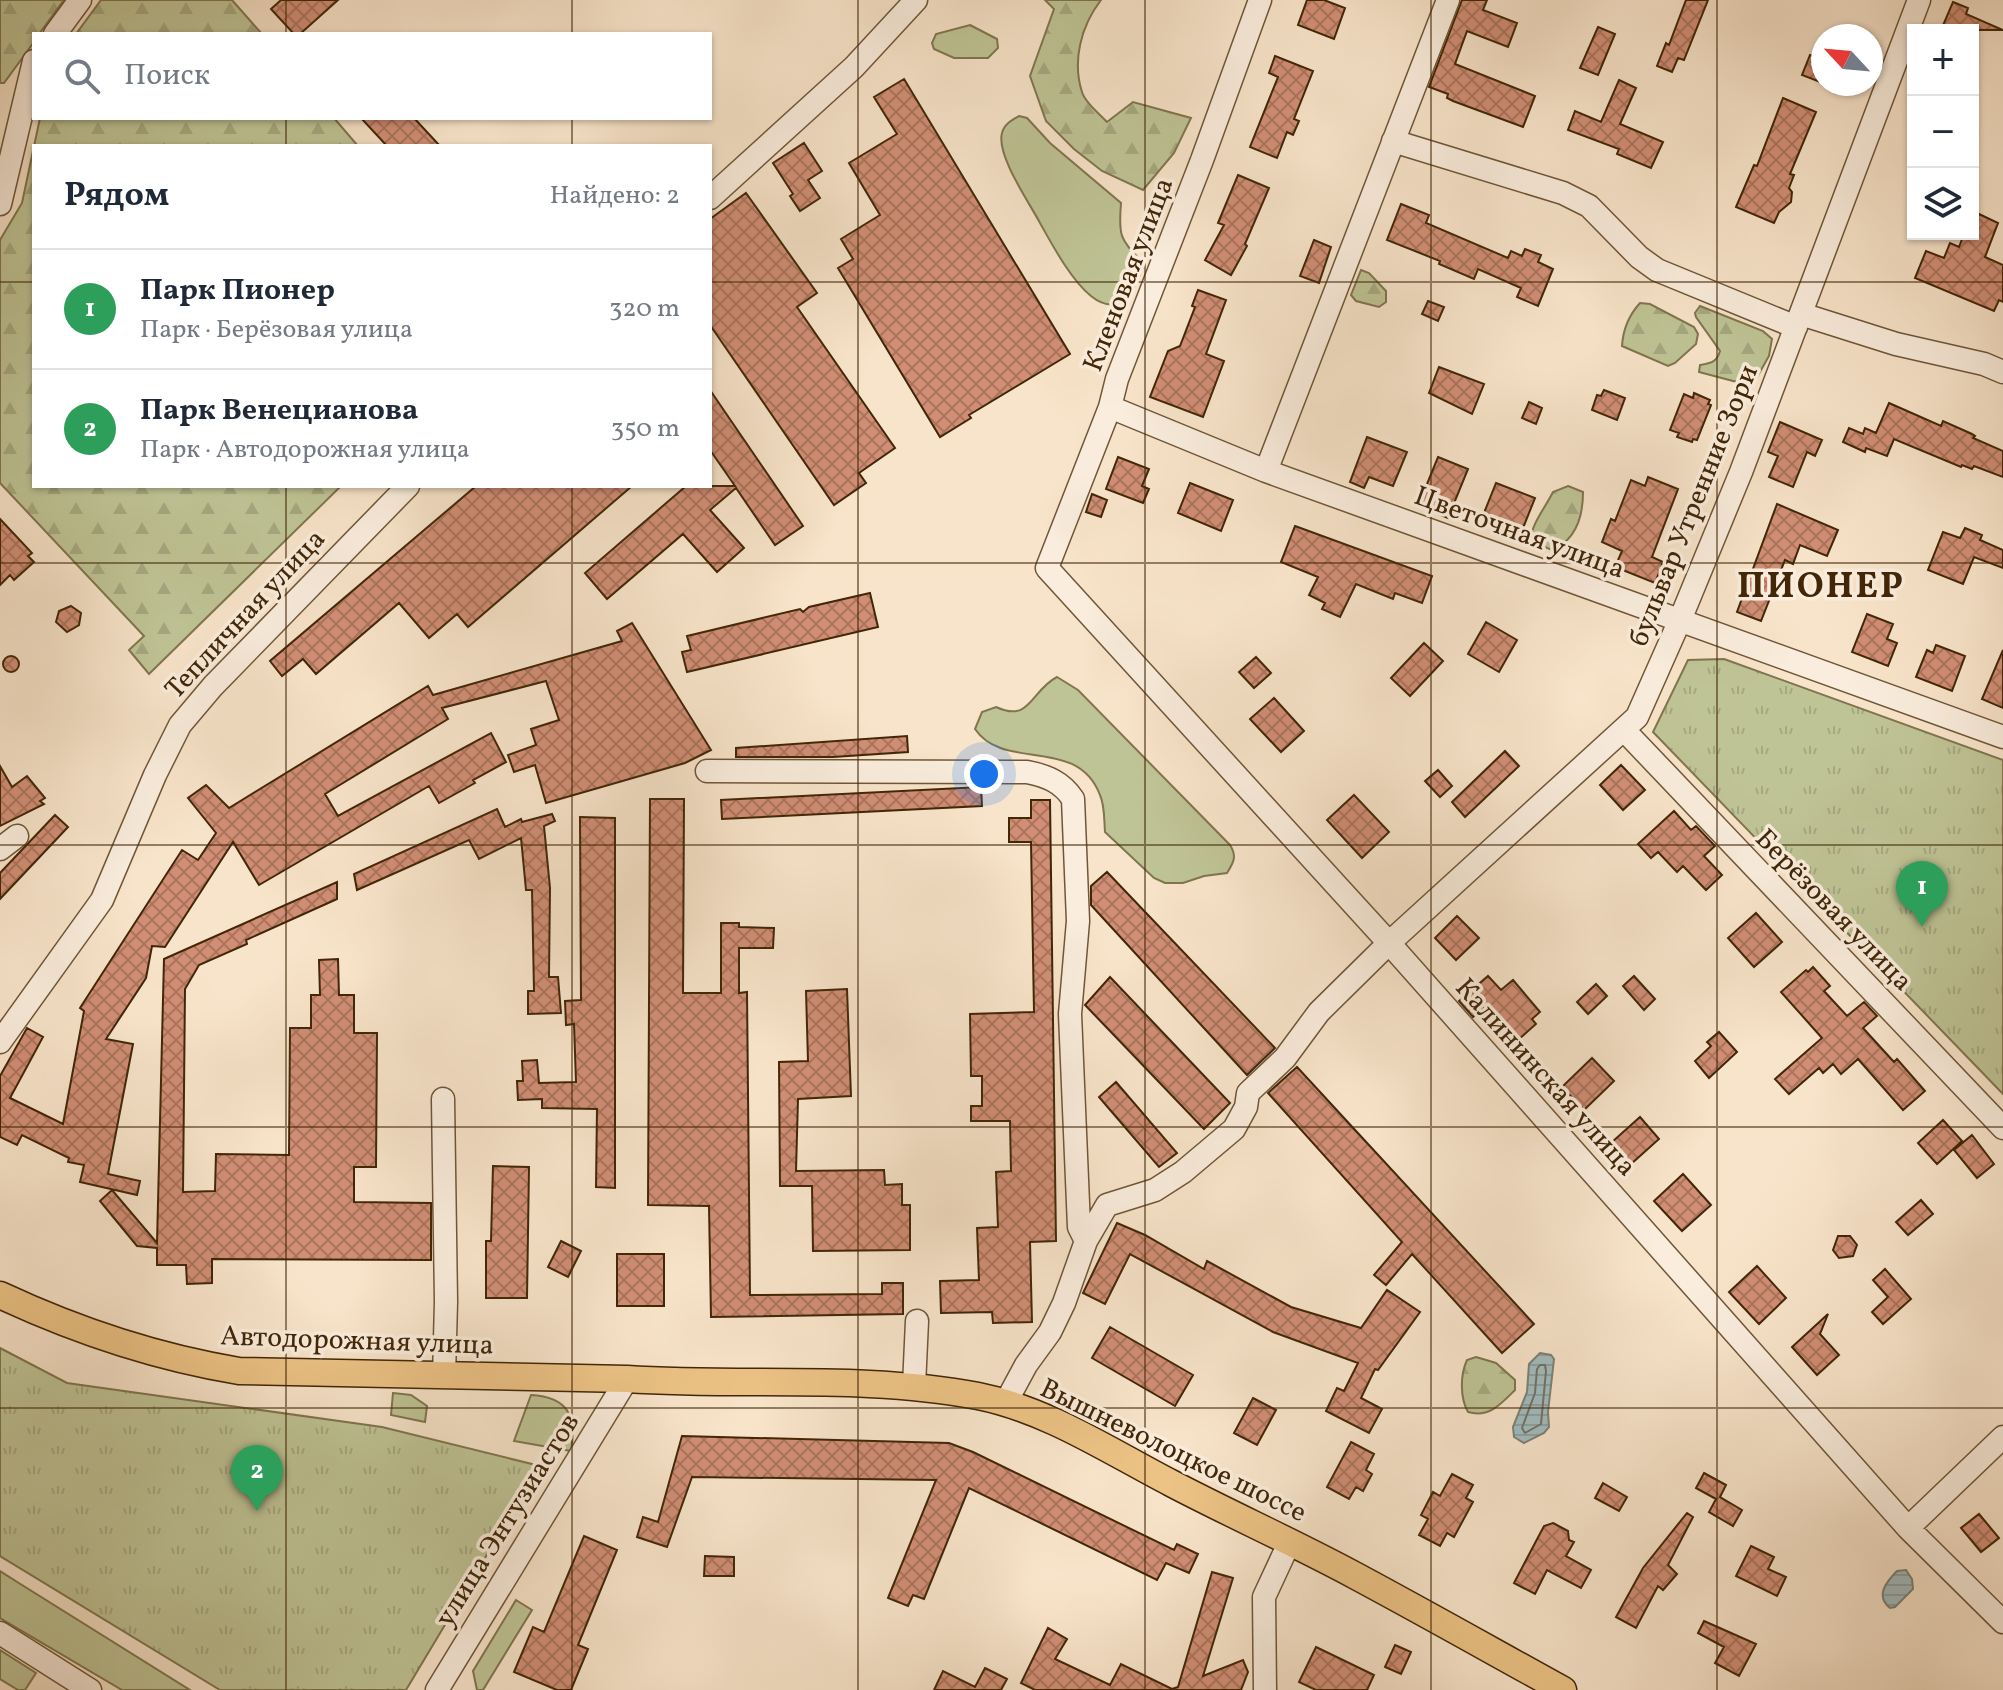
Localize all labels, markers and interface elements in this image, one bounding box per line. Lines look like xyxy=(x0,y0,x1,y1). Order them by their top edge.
north arrow xyxy=(1811,24,1883,96)
map controls xyxy=(1907,24,1979,240)
button: + xyxy=(1907,24,1979,96)
search box xyxy=(32,32,712,120)
icon: search xyxy=(60,54,104,98)
text: Поиск xyxy=(124,55,210,97)
button: − xyxy=(1907,96,1979,168)
button: layers xyxy=(1907,168,1979,240)
street label: Кленовая улица xyxy=(1074,172,1184,378)
text: Рядом xyxy=(64,173,169,220)
text: Найдено: 2 xyxy=(550,178,680,214)
text: Парк Пионер xyxy=(140,270,335,312)
text: 1 xyxy=(85,291,95,327)
text: 320 m xyxy=(609,291,680,327)
text: Парк · Берёзовая улица xyxy=(140,312,413,348)
street label: бульвар Утренние Зори xyxy=(1620,359,1769,652)
text: Парк Венецианова xyxy=(140,390,418,432)
text: 2 xyxy=(83,411,97,447)
text: 350 m xyxy=(611,411,680,447)
text: Парк · Автодорожная улица xyxy=(140,432,470,468)
street label: Цветочная улица xyxy=(1408,477,1630,590)
street label: Тепличная улица xyxy=(157,521,335,708)
district label: ПИОНЕР xyxy=(1737,563,1905,613)
your location xyxy=(964,754,1004,794)
street label: Берёзовая улица xyxy=(1745,821,1921,1001)
pin: 1 xyxy=(1896,861,1948,927)
street label: Калининская улица xyxy=(1445,970,1645,1186)
street label: Автодорожная улица xyxy=(220,1317,494,1366)
street label: Вышневолоцкое шоссе xyxy=(1033,1370,1313,1533)
street label: улица Энтузиастов xyxy=(426,1406,590,1635)
pin: 2 xyxy=(231,1445,283,1511)

